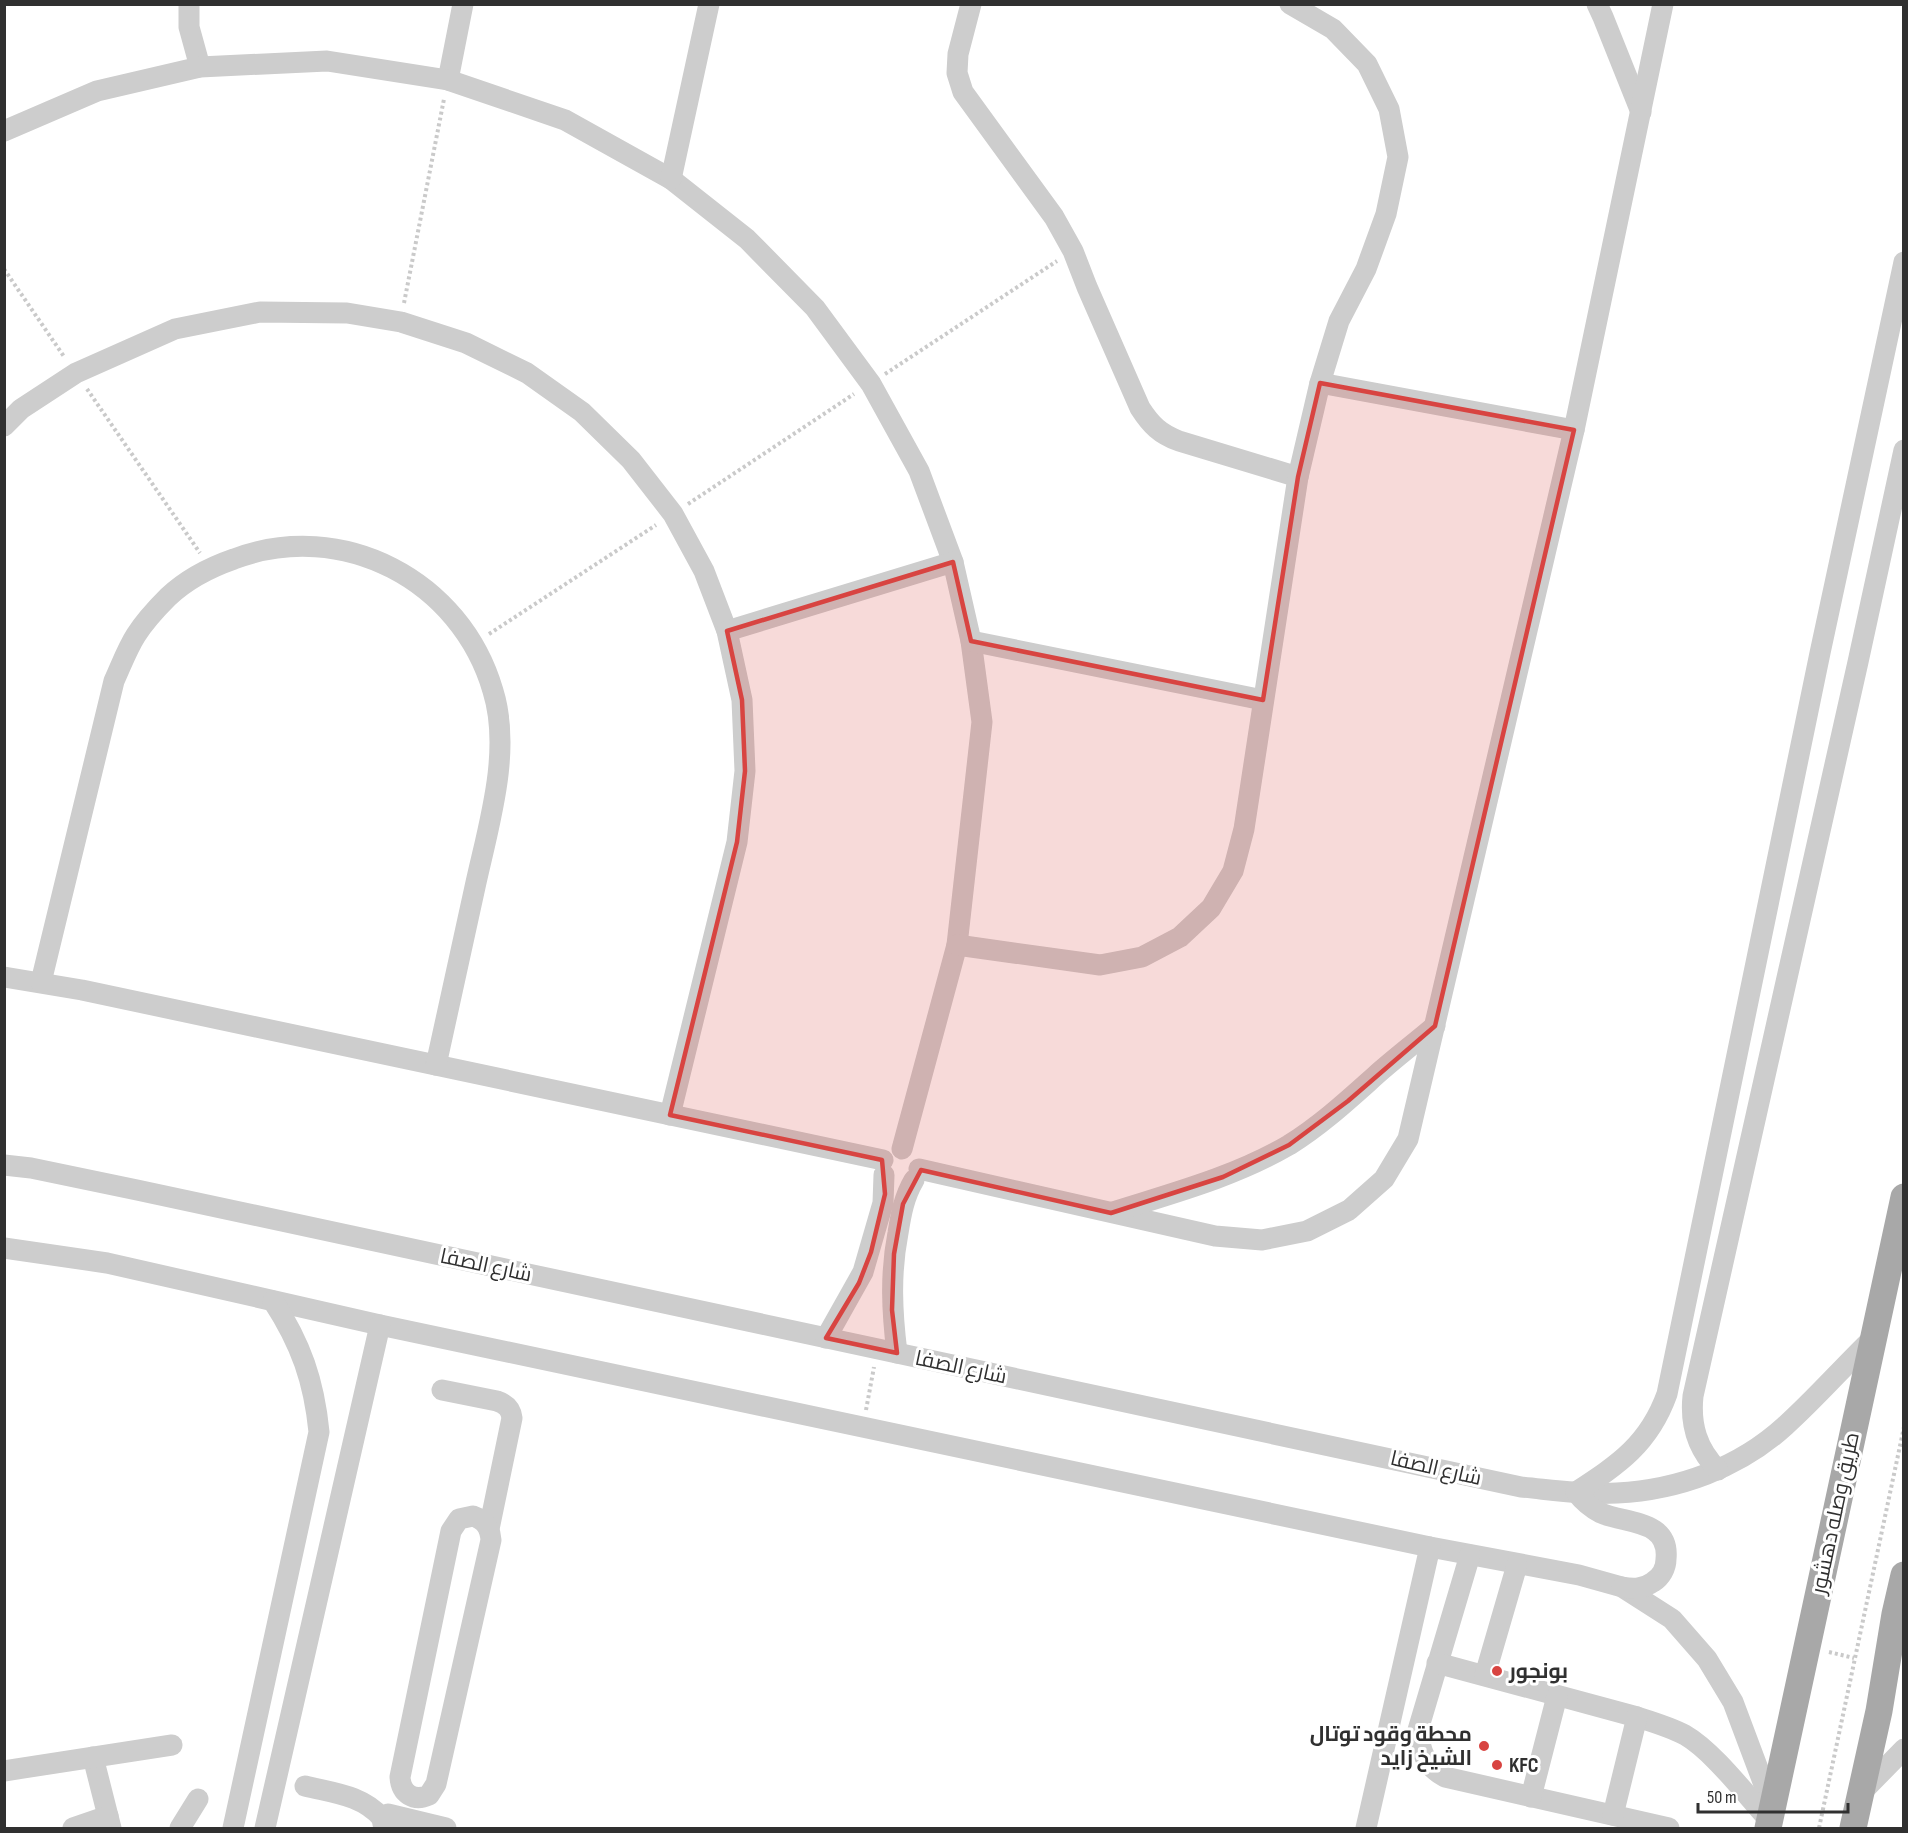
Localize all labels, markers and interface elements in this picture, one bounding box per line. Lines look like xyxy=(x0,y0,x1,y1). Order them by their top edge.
street label: شارع الصفا xyxy=(438,1244,534,1288)
street label: شارع الصفا xyxy=(913,1346,1009,1390)
street label: طريق وصله دهشور xyxy=(1806,1430,1865,1597)
street label: شارع الصفا xyxy=(1388,1446,1484,1492)
place label: بونجور xyxy=(1508,1659,1568,1684)
marker: بونجور xyxy=(1490,1664,1504,1678)
place label: محطة وقود توتال الشيخ زايد xyxy=(1310,1722,1472,1772)
marker: محطة وقود توتال الشيخ زايد xyxy=(1477,1739,1491,1753)
place label: KFC xyxy=(1509,1753,1539,1778)
marker: KFC xyxy=(1490,1758,1504,1772)
scale bar xyxy=(1698,1776,1848,1814)
text: 50 m xyxy=(1707,1787,1737,1808)

